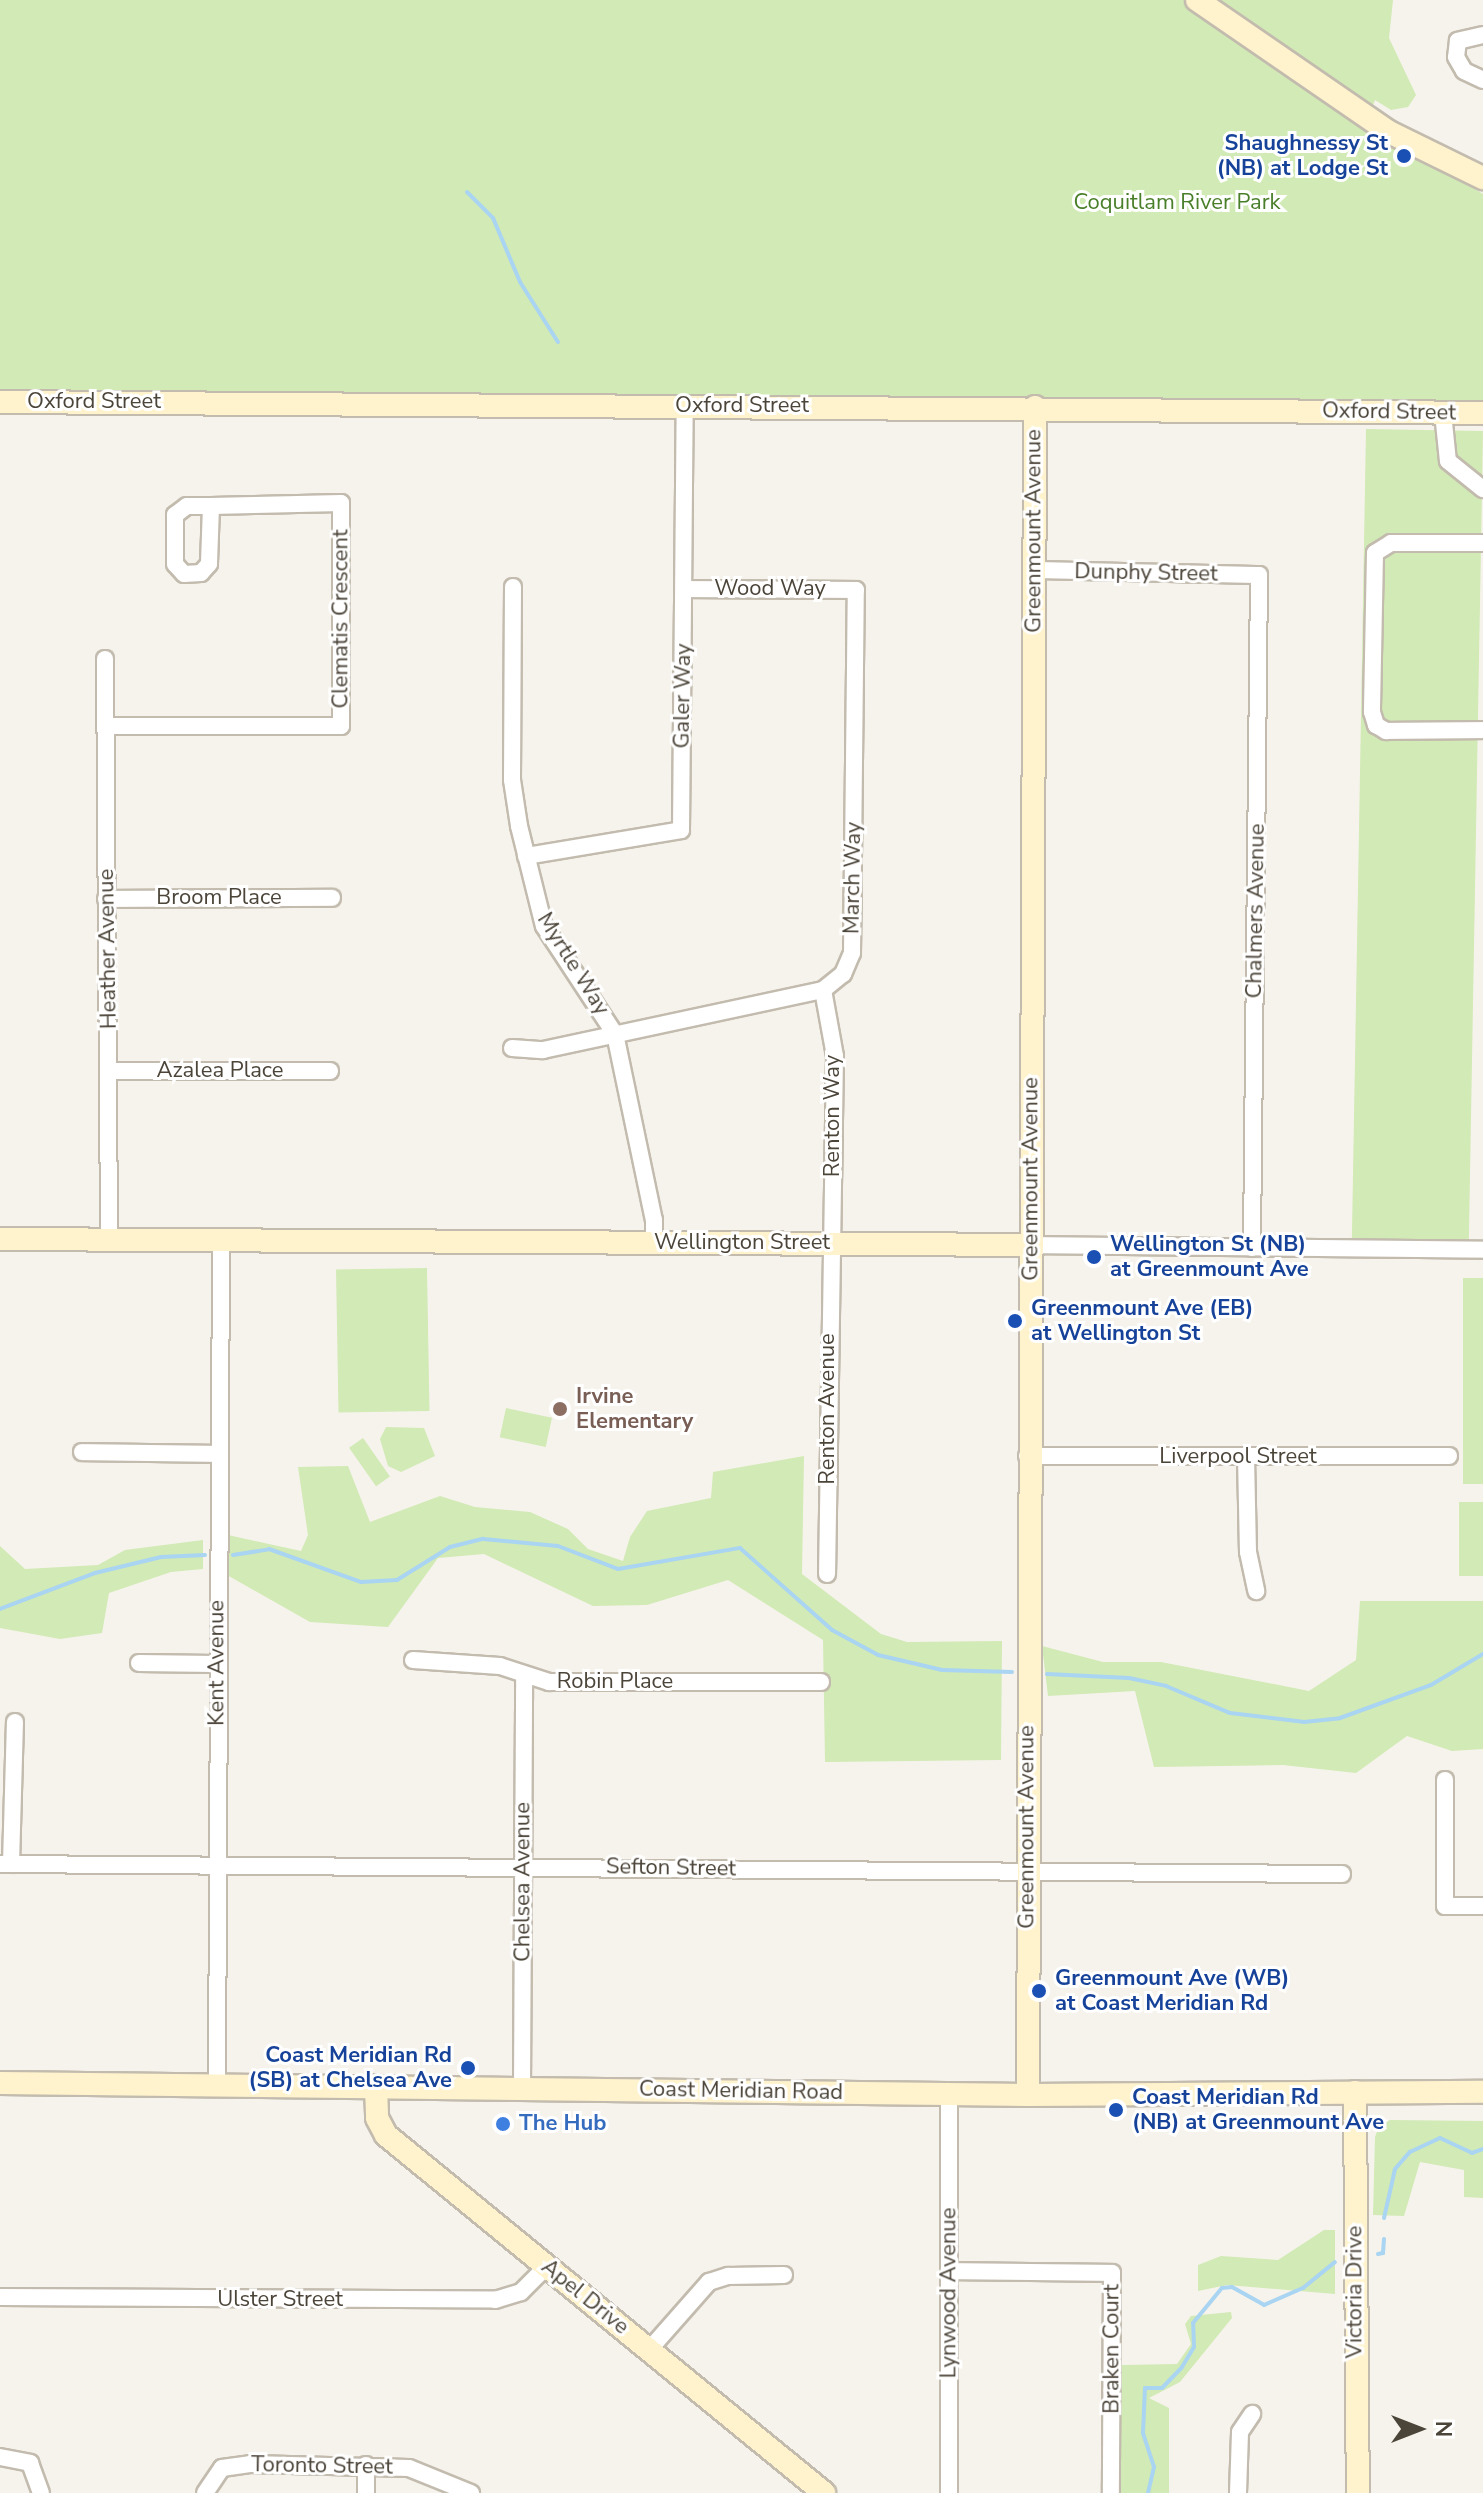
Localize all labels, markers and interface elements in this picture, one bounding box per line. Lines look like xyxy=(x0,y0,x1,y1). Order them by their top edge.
place label: Shaughnessy St (NB) at Lodge St xyxy=(1217,130,1388,182)
marker: Shaughnessy St (NB) at Lodge St xyxy=(1395,147,1413,165)
park label: Coquitlam River Park xyxy=(1073,190,1281,216)
street label: Oxford Street xyxy=(27,389,161,415)
street label: Oxford Street xyxy=(675,393,809,419)
street label: Oxford Street xyxy=(1322,398,1456,426)
street label: Greenmount Avenue xyxy=(1021,429,1047,633)
street label: Clematis Crescent xyxy=(328,529,354,709)
street label: Dunphy Street xyxy=(1074,559,1218,587)
street label: Wood Way xyxy=(714,576,826,602)
street label: Galer Way xyxy=(669,643,697,749)
street label: March Way xyxy=(839,822,867,934)
street label: Chalmers Avenue xyxy=(1241,823,1271,999)
street label: Heather Avenue xyxy=(93,869,123,1029)
street label: Broom Place xyxy=(156,885,282,911)
street label: Myrtle Way xyxy=(531,908,615,1020)
street label: Renton Way xyxy=(820,1055,846,1177)
street label: Azalea Place xyxy=(157,1058,283,1084)
street label: Greenmount Avenue xyxy=(1018,1077,1044,1281)
street label: Wellington Street xyxy=(654,1230,830,1256)
place label: Wellington St (NB) at Greenmount Ave xyxy=(1110,1231,1309,1282)
marker: Wellington St (NB) at Greenmount Ave xyxy=(1085,1248,1103,1266)
place label: Greenmount Ave (EB) at Wellington St xyxy=(1031,1295,1253,1346)
marker: Greenmount Ave (EB) at Wellington St xyxy=(1006,1312,1024,1330)
street label: Renton Avenue xyxy=(815,1333,841,1485)
place label: Irvine Elementary xyxy=(576,1383,693,1434)
marker: Irvine Elementary xyxy=(551,1400,569,1418)
street label: Liverpool Street xyxy=(1159,1444,1317,1470)
street label: Kent Avenue xyxy=(204,1600,230,1726)
street label: Robin Place xyxy=(557,1669,673,1695)
street label: Greenmount Avenue xyxy=(1014,1725,1040,1929)
street label: Chelsea Avenue xyxy=(510,1802,536,1962)
street label: Sefton Street xyxy=(606,1854,736,1882)
place label: Greenmount Ave (WB) at Coast Meridian Rd xyxy=(1055,1965,1289,2016)
marker: Greenmount Ave (WB) at Coast Meridian Rd xyxy=(1030,1982,1048,2000)
place label: Coast Meridian Rd (SB) at Chelsea Ave xyxy=(249,2042,452,2094)
marker: Coast Meridian Rd (SB) at Chelsea Ave xyxy=(459,2059,477,2077)
street label: Coast Meridian Road xyxy=(639,2076,843,2106)
place label: Coast Meridian Rd (NB) at Greenmount Ave xyxy=(1132,2084,1384,2136)
marker: Coast Meridian Rd (NB) at Greenmount Ave xyxy=(1107,2101,1125,2119)
place label: The Hub xyxy=(519,2111,606,2137)
marker: The Hub xyxy=(494,2115,512,2133)
street label: Lynwood Avenue xyxy=(936,2208,962,2378)
street label: Victoria Drive xyxy=(1342,2226,1368,2358)
street label: Apel Drive xyxy=(536,2254,634,2340)
street label: Braken Court xyxy=(1099,2284,1125,2414)
street label: Ulster Street xyxy=(217,2287,343,2313)
north arrow xyxy=(1379,2389,1459,2469)
text: N xyxy=(1428,2421,1458,2437)
street label: Toronto Street xyxy=(251,2452,393,2480)

